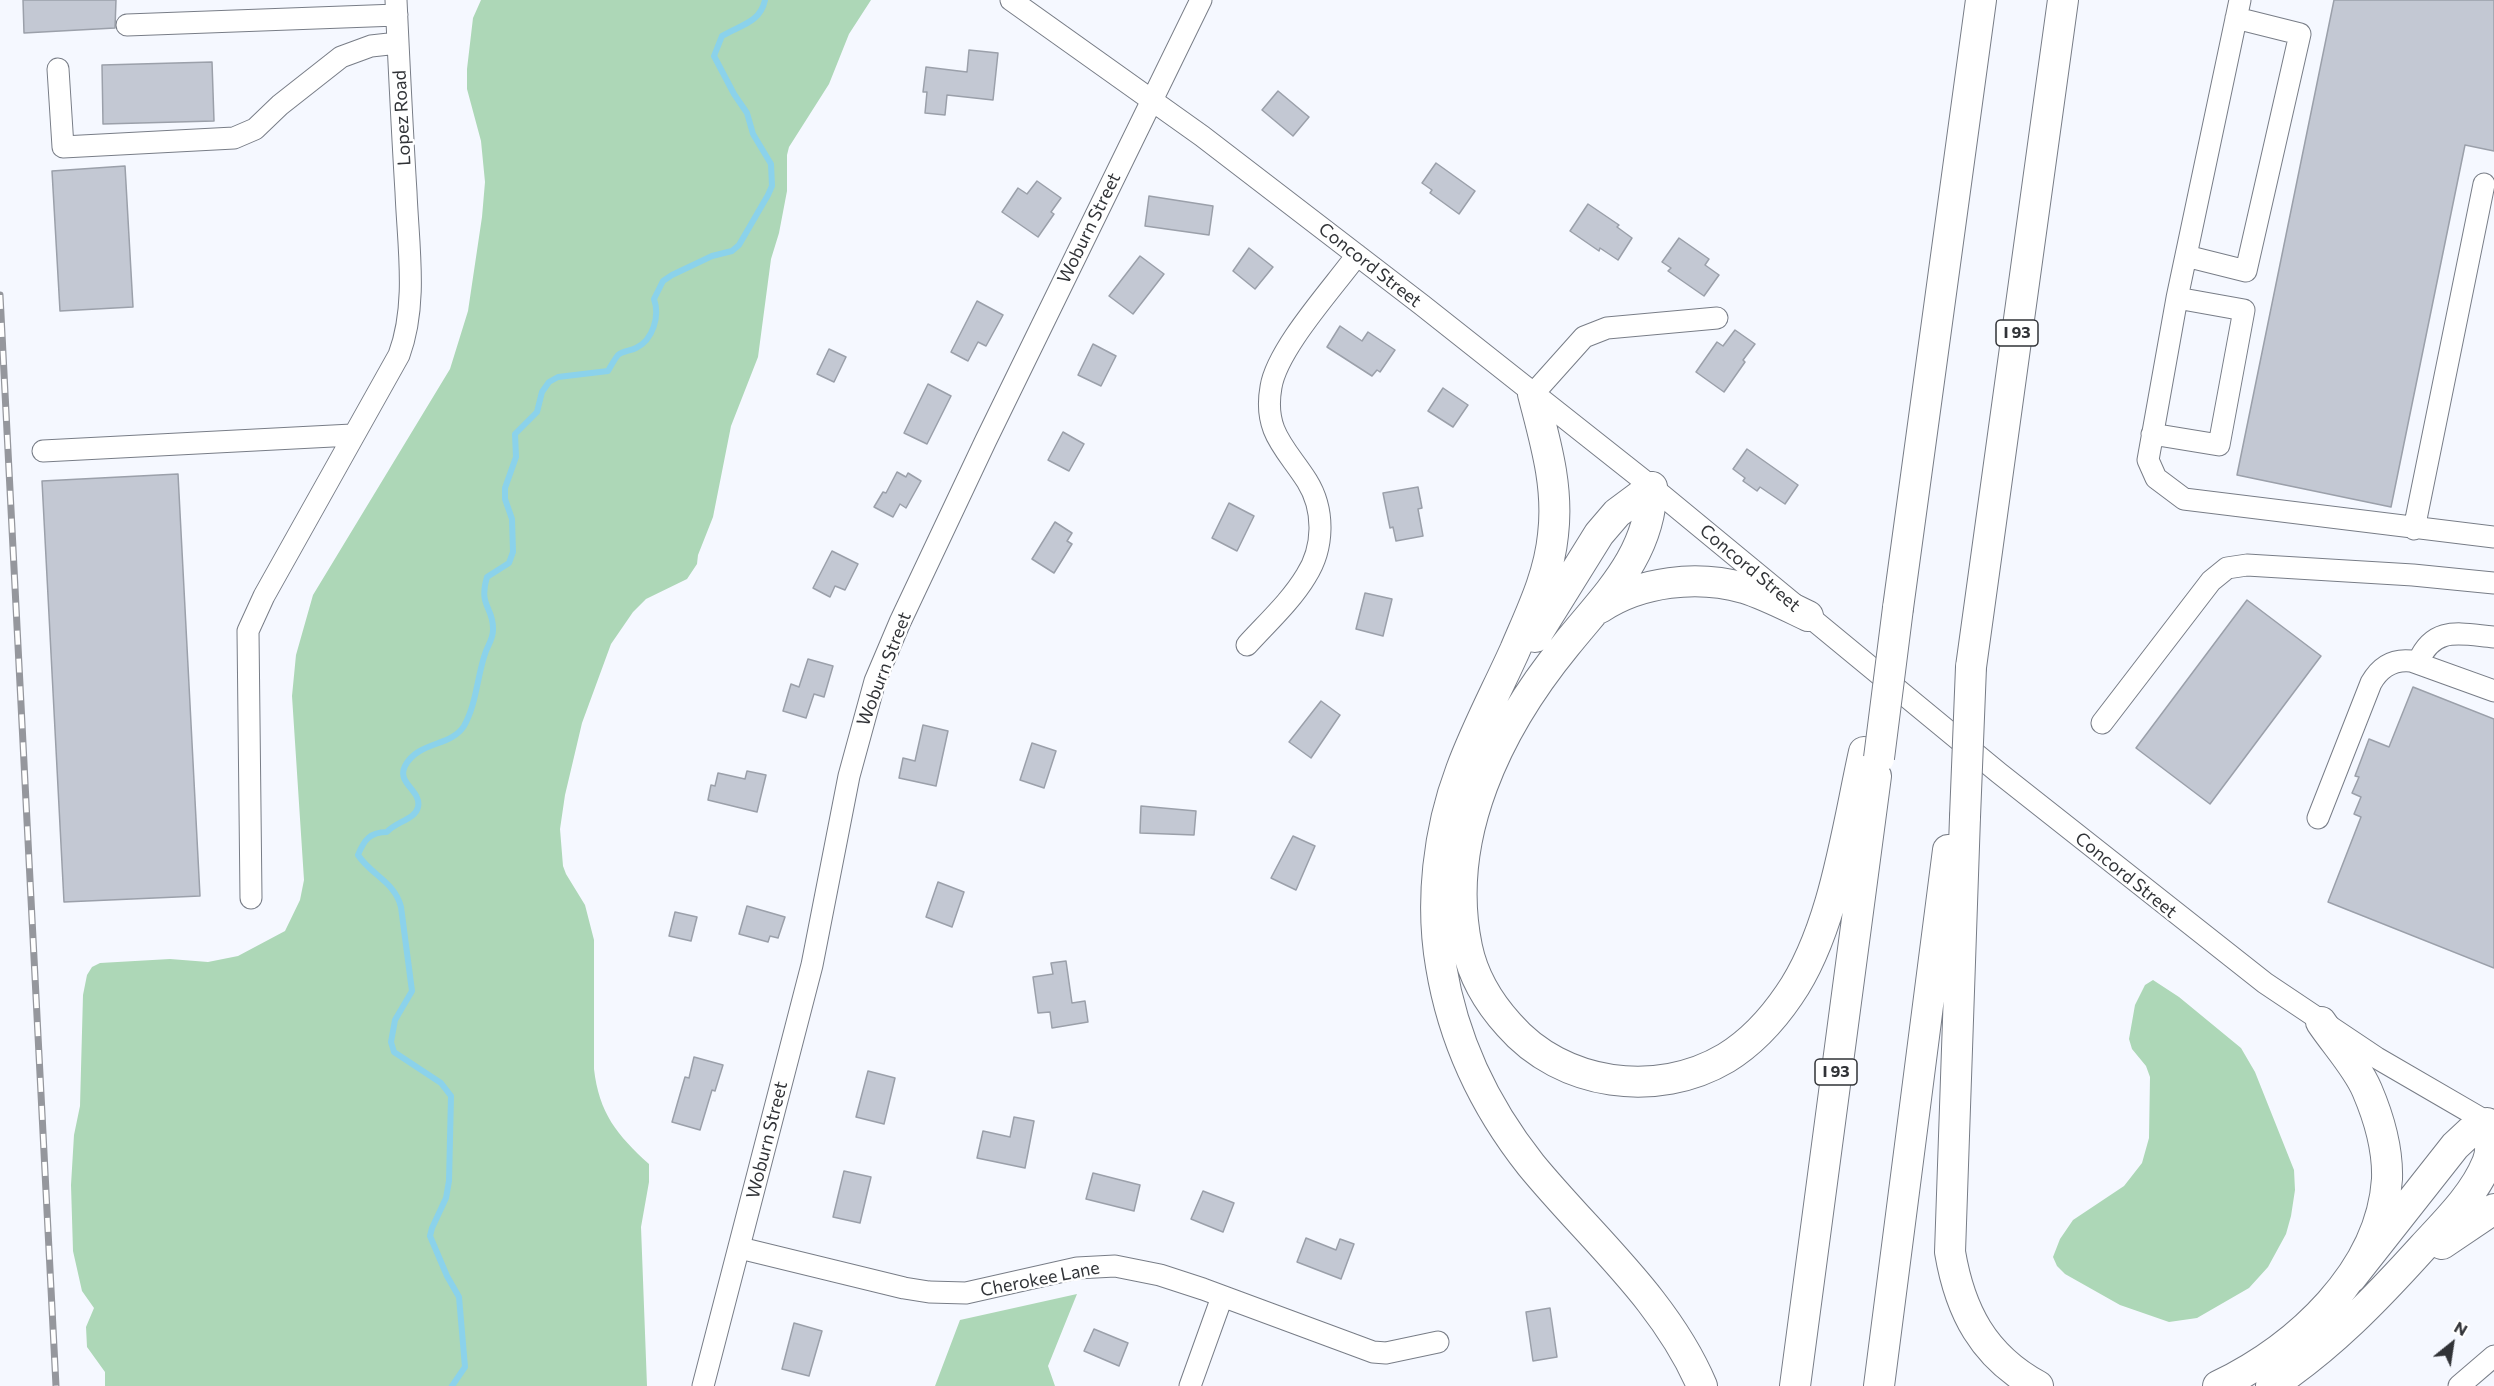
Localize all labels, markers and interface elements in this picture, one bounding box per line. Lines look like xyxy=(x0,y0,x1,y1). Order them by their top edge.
street label: Lopez Road xyxy=(389,70,415,166)
street label: Woburn Street xyxy=(1053,169,1125,287)
street label: Concord Street xyxy=(1314,218,1426,312)
road number: I 93 xyxy=(1996,320,2038,346)
street label: Concord Street xyxy=(1695,520,1805,616)
street label: Woburn Street xyxy=(852,609,916,729)
street label: Concord Street xyxy=(2071,827,2181,923)
road number: I 93 xyxy=(1815,1059,1857,1085)
street label: Woburn Street xyxy=(742,1079,792,1201)
street label: Cherokee Lane xyxy=(979,1257,1101,1301)
north arrow xyxy=(2422,1314,2482,1374)
text: N xyxy=(2451,1317,2471,1339)

